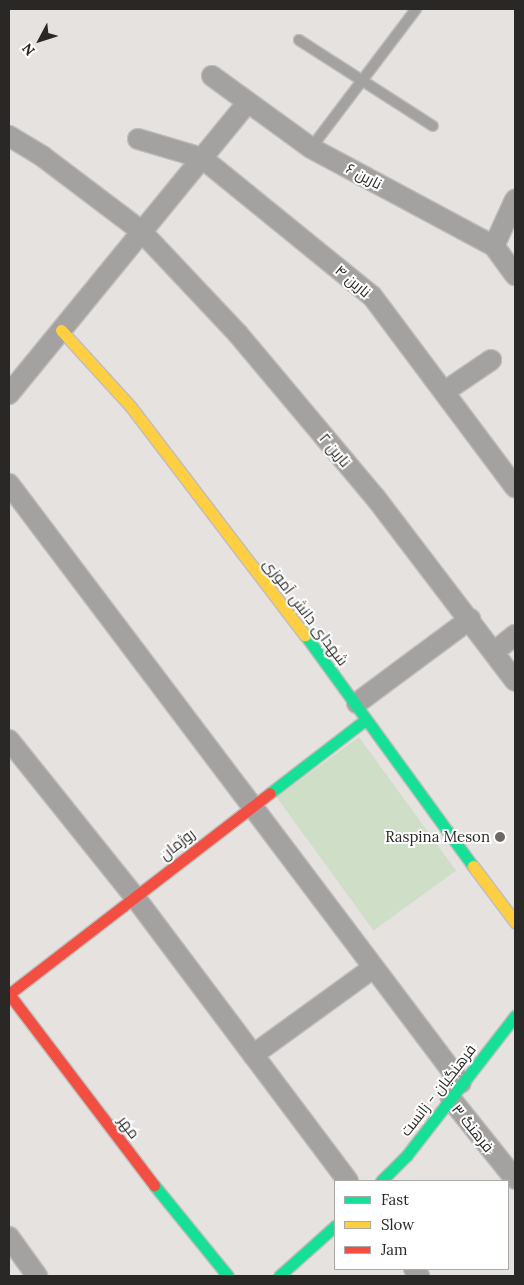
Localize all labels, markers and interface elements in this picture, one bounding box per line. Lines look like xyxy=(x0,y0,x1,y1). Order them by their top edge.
north arrow xyxy=(15,15,65,65)
text: N xyxy=(18,40,39,60)
street label: نارین ۶ xyxy=(343,159,385,193)
street label: نارین ۴ xyxy=(332,261,374,301)
street label: نارین ۲ xyxy=(316,429,354,471)
street label: شهدای دانش آموزی xyxy=(260,555,352,669)
street label: روژمان xyxy=(156,825,198,863)
place label: Raspina Meson xyxy=(385,828,490,846)
marker: Raspina Meson xyxy=(494,831,506,843)
street label: فرهنگیان - زانست xyxy=(397,1040,479,1140)
street label: فرهنگ ۳ xyxy=(448,1100,498,1156)
street label: مهر xyxy=(115,1112,143,1142)
legend xyxy=(334,1180,509,1270)
text: Fast xyxy=(381,1190,409,1209)
text: Slow xyxy=(381,1215,414,1234)
text: Jam xyxy=(381,1240,408,1259)

